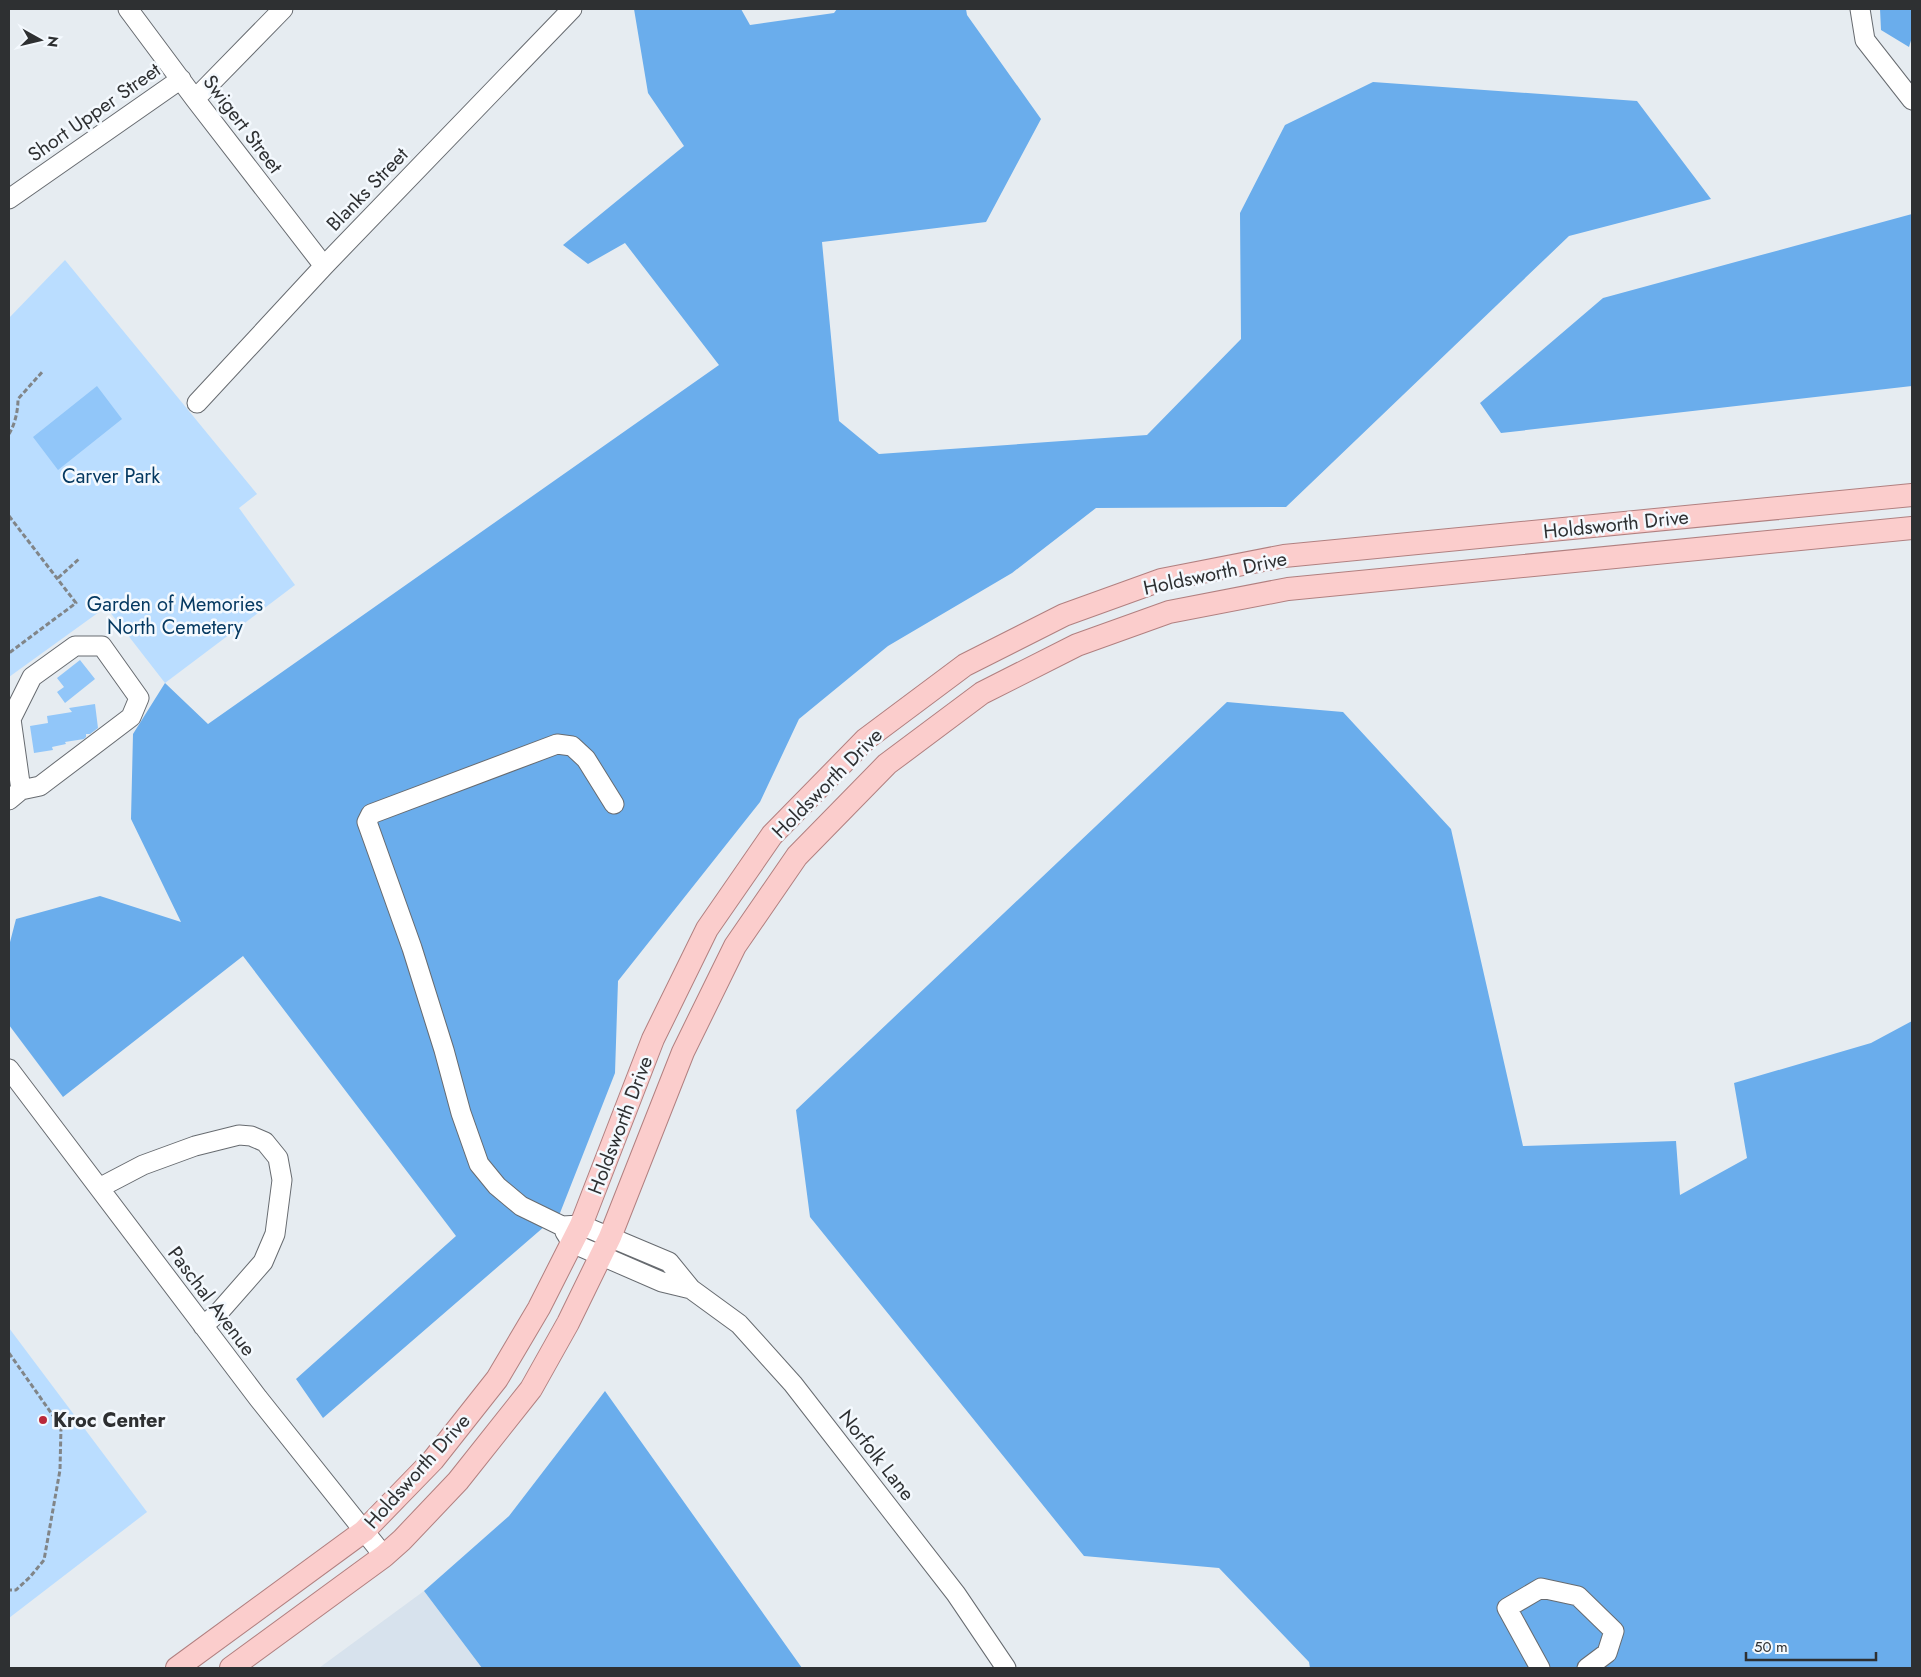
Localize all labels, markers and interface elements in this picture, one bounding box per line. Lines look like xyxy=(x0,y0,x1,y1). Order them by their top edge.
north arrow xyxy=(15,15,65,65)
text: N xyxy=(42,35,64,49)
street label: Short Upper Street xyxy=(22,56,167,169)
street label: Swigert Street xyxy=(196,69,289,180)
street label: Blanks Street xyxy=(320,141,415,238)
park label: Carver Park xyxy=(62,462,160,491)
street label: Holdsworth Drive xyxy=(1542,502,1690,547)
street label: Holdsworth Drive xyxy=(1141,544,1290,603)
park label: Garden of Memories North Cemetery xyxy=(87,590,263,642)
street label: Holdsworth Drive xyxy=(765,721,889,845)
street label: Holdsworth Drive xyxy=(581,1052,660,1199)
street label: Paschal Avenue xyxy=(161,1240,262,1362)
street label: Norfolk Lane xyxy=(832,1404,922,1507)
place label: Kroc Center xyxy=(53,1406,166,1435)
street label: Holdsworth Drive xyxy=(358,1407,477,1535)
marker: Kroc Center xyxy=(37,1414,49,1426)
scale bar xyxy=(1746,1630,1876,1662)
text: 50 m xyxy=(1754,1636,1788,1658)

